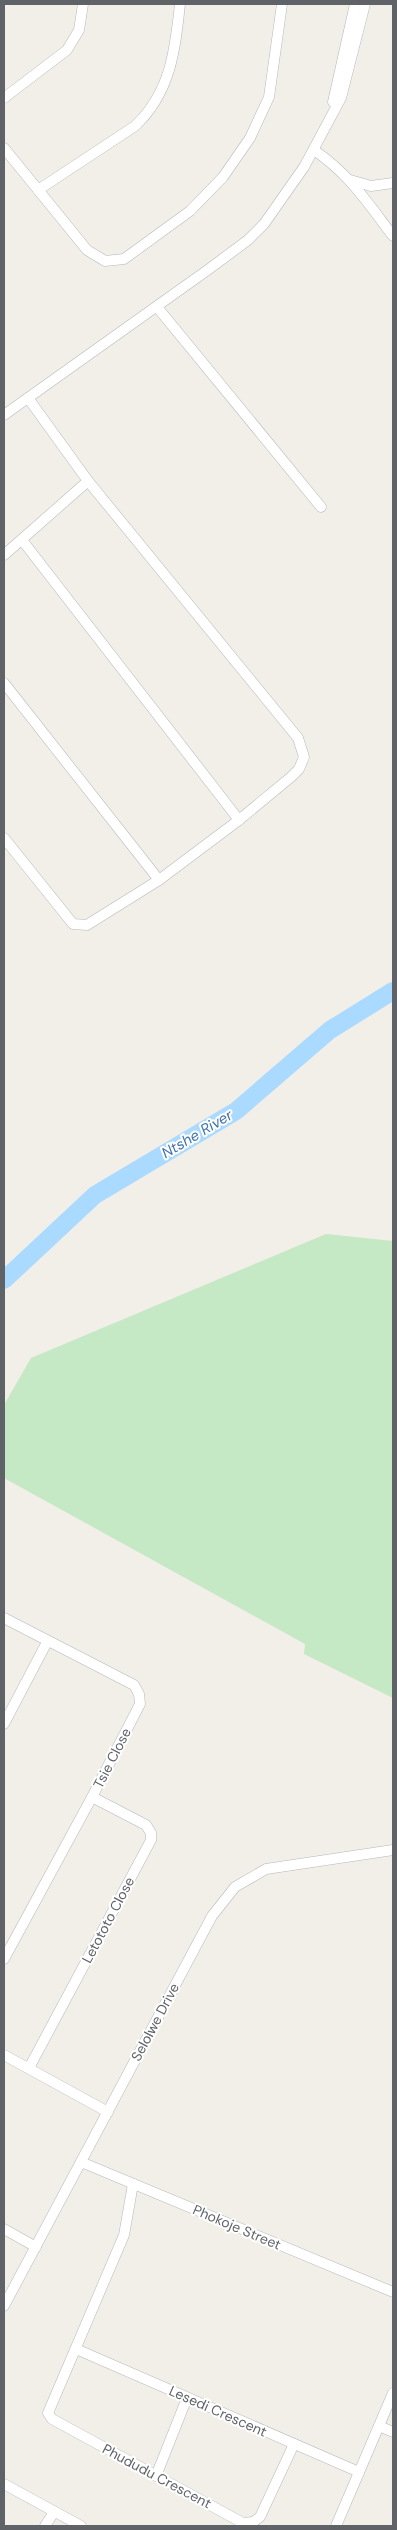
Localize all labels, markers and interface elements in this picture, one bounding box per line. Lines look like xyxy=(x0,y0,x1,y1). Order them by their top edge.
water label: Ntshe River xyxy=(158,1105,237,1163)
street label: Tsie Close xyxy=(89,1725,135,1791)
street label: Letototo Close xyxy=(78,1874,138,1966)
street label: Selolwe Drive xyxy=(127,1980,183,2064)
street label: Phokoje Street xyxy=(190,2200,284,2254)
street label: Lesedi Crescent xyxy=(166,2381,270,2441)
street label: Phududu Crescent xyxy=(99,2440,215,2512)

